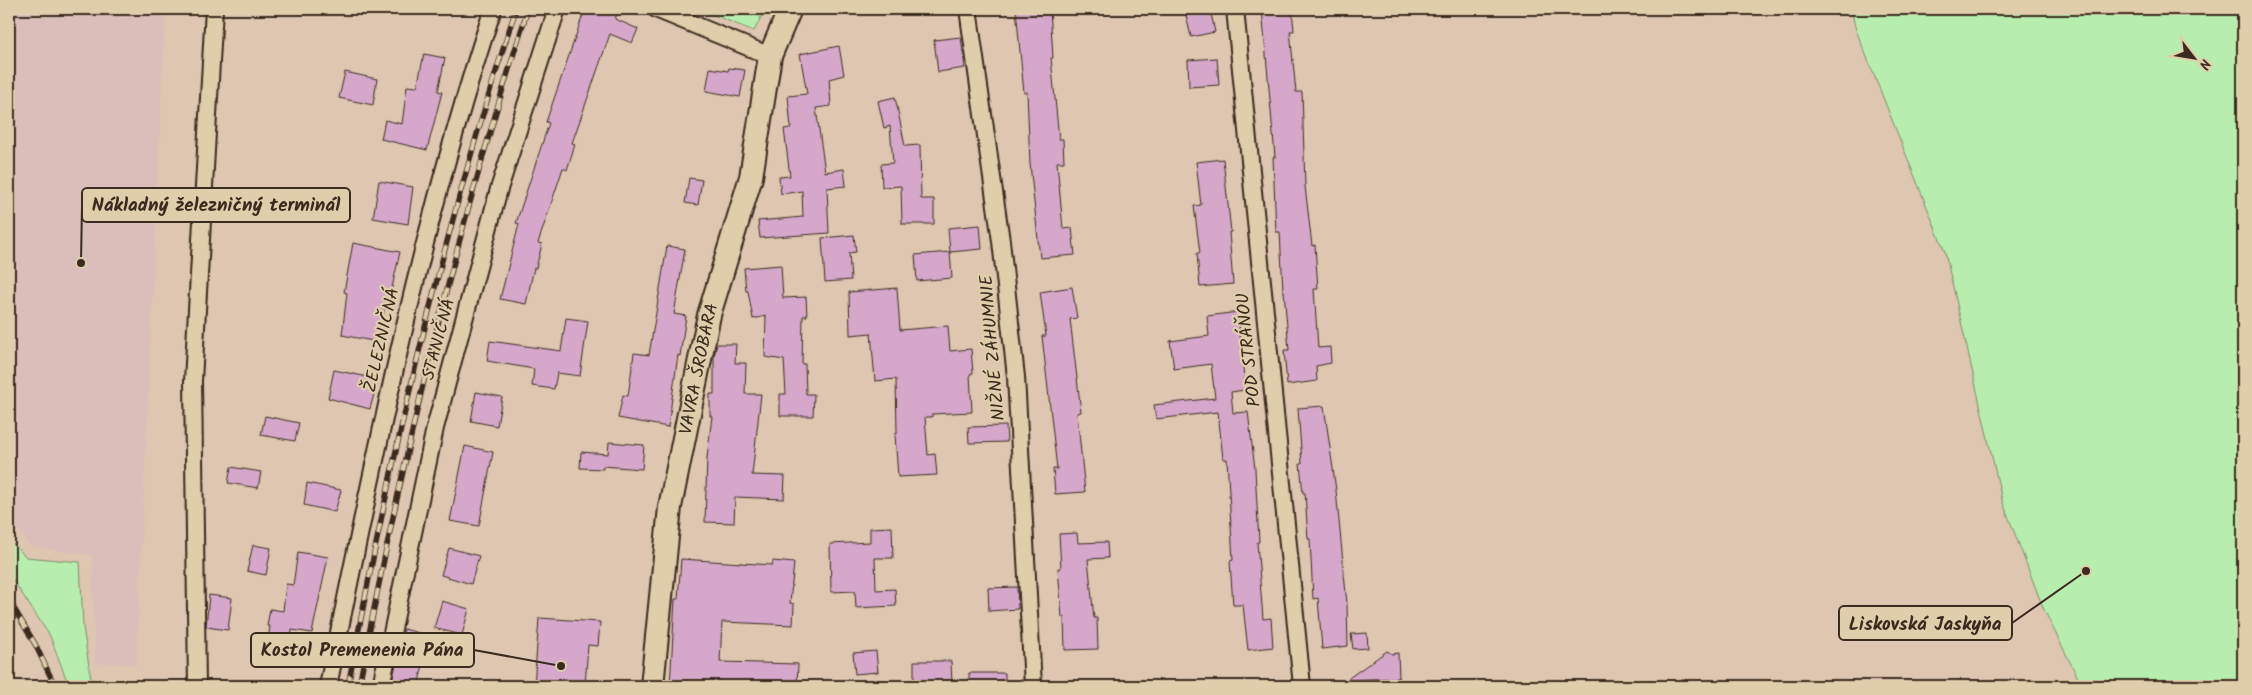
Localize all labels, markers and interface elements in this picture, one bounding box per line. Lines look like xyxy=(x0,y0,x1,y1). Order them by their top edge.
north arrow xyxy=(2170,32,2220,82)
text: N xyxy=(2192,55,2216,74)
callout: Nákladný železničný terminál xyxy=(82,188,350,222)
text: Nákladný železničný terminál xyxy=(92,191,341,221)
street label: NIŽNÉ ZÁHUMNIE xyxy=(973,273,1014,422)
street label: ŽELEZNIČNÁ xyxy=(356,285,409,396)
street label: POD STRÁŇOU xyxy=(1229,291,1270,408)
street label: STANIČNÁ xyxy=(415,295,464,383)
street label: VAVRA ŠROBÁRA xyxy=(672,300,728,437)
callout: Liskovská Jaskyňa xyxy=(1839,606,2012,640)
text: Liskovská Jaskyňa xyxy=(1849,610,2002,640)
callout: Kostol Premenenia Pána xyxy=(251,633,474,667)
text: Kostol Premenenia Pána xyxy=(261,636,464,666)

